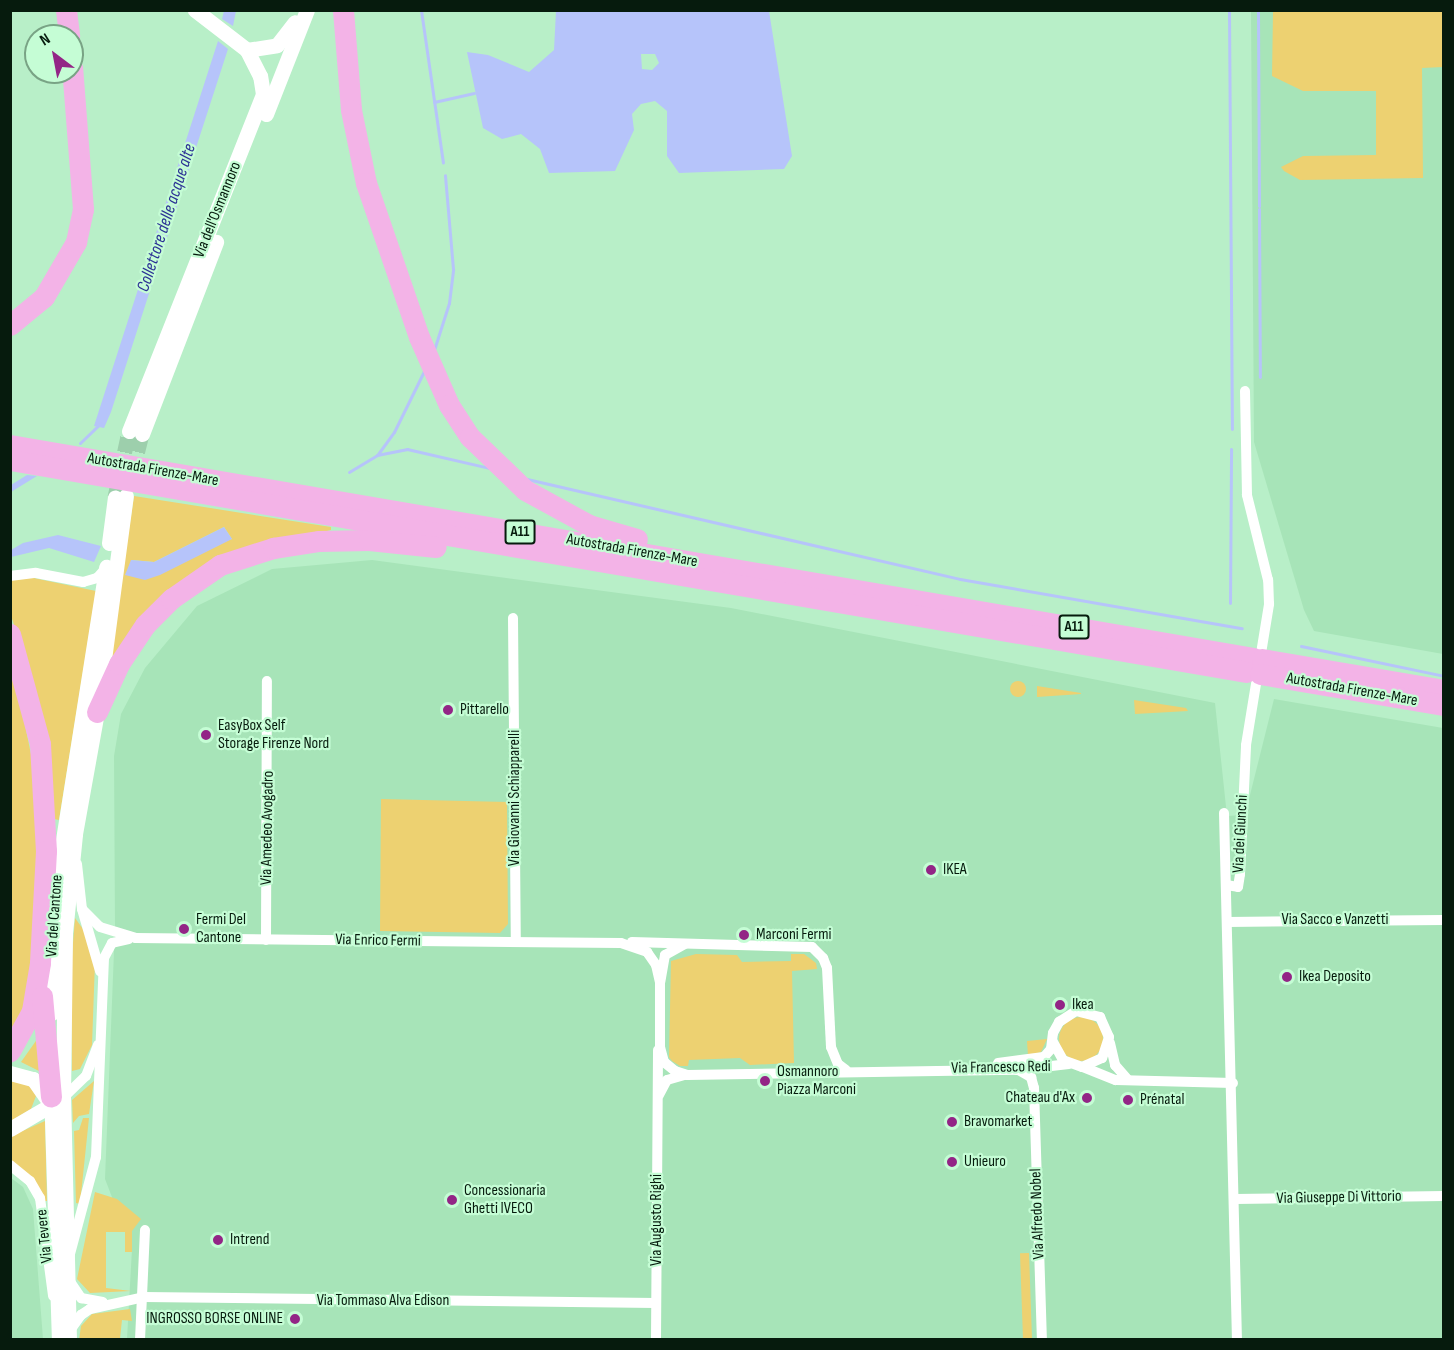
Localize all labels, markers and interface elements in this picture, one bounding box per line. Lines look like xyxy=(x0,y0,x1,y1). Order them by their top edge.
north arrow xyxy=(24,24,84,84)
text: N xyxy=(37,30,54,50)
water label: Collettore delle acque alte xyxy=(133,141,201,295)
street label: Via dell'Osmannoro xyxy=(190,159,246,261)
street label: Autostrada Firenze-Mare xyxy=(86,449,220,491)
road number: A11 xyxy=(504,520,536,544)
street label: Autostrada Firenze-Mare xyxy=(565,530,699,572)
road number: A11 xyxy=(1058,615,1090,639)
street label: Autostrada Firenze-Mare xyxy=(1285,669,1419,711)
place label: Pittarello xyxy=(460,700,509,720)
marker: Pittarello xyxy=(441,703,455,717)
place label: EasyBox Self Storage Firenze Nord xyxy=(218,716,329,754)
marker: EasyBox Self Storage Firenze Nord xyxy=(199,728,213,742)
street label: Via Giovanni Schiapparelli xyxy=(505,730,525,866)
street label: Via Amedeo Avogadro xyxy=(257,771,279,885)
street label: Via dei Giunchi xyxy=(1229,794,1253,874)
place label: IKEA xyxy=(943,860,967,880)
marker: IKEA xyxy=(924,863,938,877)
street label: Via del Cantone xyxy=(43,874,67,958)
place label: Fermi Del Cantone xyxy=(196,910,246,948)
street label: Via Sacco e Vanzetti xyxy=(1281,910,1389,930)
marker: Fermi Del Cantone xyxy=(177,922,191,936)
place label: Marconi Fermi xyxy=(756,925,831,945)
marker: Marconi Fermi xyxy=(737,928,751,942)
street label: Via Enrico Fermi xyxy=(335,931,421,951)
place label: Ikea Deposito xyxy=(1299,967,1371,987)
marker: Ikea Deposito xyxy=(1280,970,1294,984)
place label: Ikea xyxy=(1072,995,1094,1015)
marker: Ikea xyxy=(1053,998,1067,1012)
street label: Via Francesco Redi xyxy=(951,1058,1051,1078)
place label: Osmannoro Piazza Marconi xyxy=(777,1062,856,1100)
marker: Osmannoro Piazza Marconi xyxy=(758,1074,772,1088)
place label: Chateau d'Ax xyxy=(1005,1088,1075,1108)
place label: Prénatal xyxy=(1140,1090,1184,1110)
marker: Chateau d'Ax xyxy=(1080,1091,1094,1105)
marker: Prénatal xyxy=(1121,1093,1135,1107)
place label: Bravomarket xyxy=(964,1112,1032,1132)
marker: Bravomarket xyxy=(945,1115,959,1129)
place label: Unieuro xyxy=(964,1152,1006,1172)
marker: Unieuro xyxy=(945,1155,959,1169)
street label: Via Alfredo Nobel xyxy=(1027,1168,1049,1260)
street label: Via Augusto Righi xyxy=(647,1174,667,1266)
place label: Concessionaria Ghetti IVECO xyxy=(464,1181,546,1219)
street label: Via Giuseppe Di Vittorio xyxy=(1276,1187,1402,1209)
marker: Concessionaria Ghetti IVECO xyxy=(445,1193,459,1207)
street label: Via Tevere xyxy=(33,1208,57,1264)
place label: Intrend xyxy=(230,1230,269,1250)
marker: Intrend xyxy=(211,1233,225,1247)
street label: Via Tommaso Alva Edison xyxy=(317,1291,449,1311)
place label: INGROSSO BORSE ONLINE xyxy=(146,1309,283,1329)
marker: INGROSSO BORSE ONLINE xyxy=(288,1312,302,1326)

